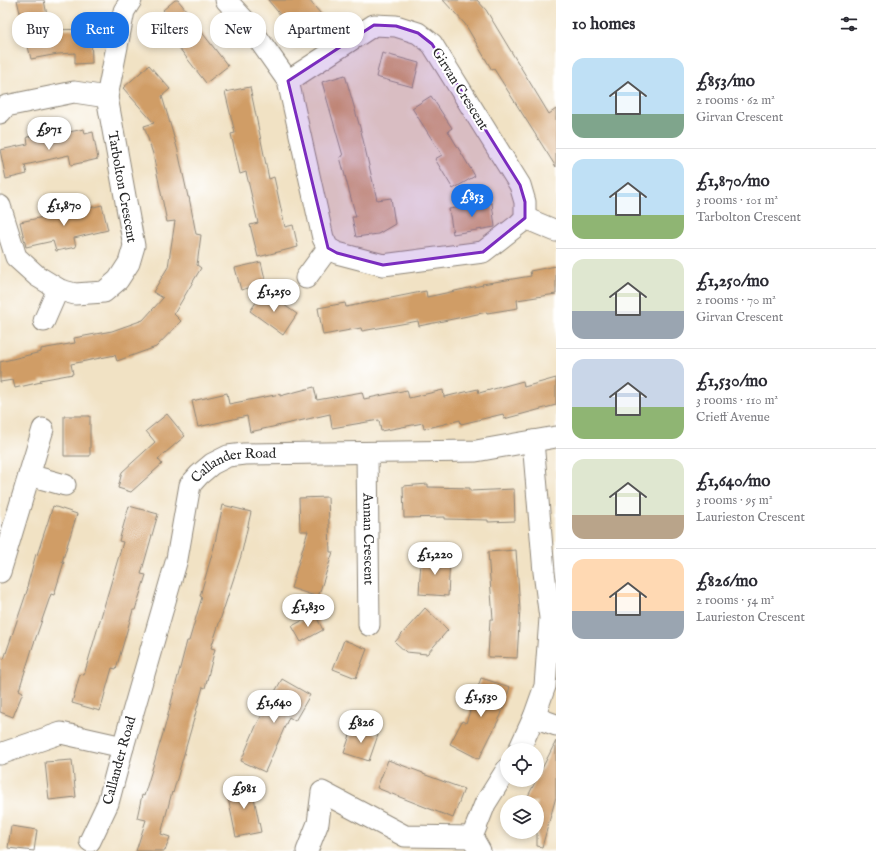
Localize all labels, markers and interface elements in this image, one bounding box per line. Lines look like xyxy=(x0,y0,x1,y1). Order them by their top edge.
chip: Buy xyxy=(12,12,63,48)
chip: Rent xyxy=(71,12,129,48)
chip: Filters xyxy=(137,12,202,48)
chip: New xyxy=(210,12,266,48)
chip: Apartment xyxy=(274,12,364,48)
icon: filters xyxy=(838,13,860,35)
text: 10 homes xyxy=(572,14,635,35)
street label: Girvan Crescent xyxy=(427,44,493,134)
text: £853/mo xyxy=(696,71,755,92)
icon: home xyxy=(604,74,652,122)
text: 2 rooms · 62 m² xyxy=(696,92,775,109)
text: Girvan Crescent xyxy=(696,109,783,126)
pin: £971 xyxy=(25,117,73,151)
text: £971 xyxy=(36,121,62,138)
street label: Tarbolton Crescent xyxy=(103,130,141,244)
text: £1,870/mo xyxy=(696,171,770,192)
icon: home xyxy=(604,175,652,223)
pin: £853 xyxy=(448,184,496,218)
text: £853 xyxy=(460,188,484,205)
text: 3 rooms · 101 m² xyxy=(696,192,778,209)
pin: £1,870 xyxy=(31,193,97,227)
text: £1,870 xyxy=(47,197,81,214)
text: Tarbolton Crescent xyxy=(696,209,801,226)
text: £1,250/mo xyxy=(696,271,769,292)
icon: home xyxy=(604,275,652,323)
pin: £1,250 xyxy=(241,279,307,313)
text: £1,250 xyxy=(257,283,291,300)
text: 2 rooms · 70 m² xyxy=(696,292,776,309)
text: Girvan Crescent xyxy=(696,309,783,326)
text: £1,530/mo xyxy=(696,371,768,392)
icon: home xyxy=(604,375,652,423)
text: 3 rooms · 110 m² xyxy=(696,392,778,409)
text: Crieff Avenue xyxy=(696,409,770,426)
street label: Callander Road xyxy=(187,445,277,487)
text: £1,640/mo xyxy=(696,471,771,492)
icon: home xyxy=(604,475,652,523)
street label: Annan Crescent xyxy=(358,492,378,585)
text: 3 rooms · 95 m² xyxy=(696,492,773,509)
text: Laurieston Crescent xyxy=(696,509,805,526)
pin: £1,220 xyxy=(402,542,468,576)
text: £1,220 xyxy=(417,546,453,563)
text: £826/mo xyxy=(696,571,758,592)
icon: home xyxy=(604,575,652,623)
text: 2 rooms · 54 m² xyxy=(696,592,774,609)
pin: £1,830 xyxy=(275,594,341,628)
text: £1,830 xyxy=(291,598,325,615)
text: Laurieston Crescent xyxy=(696,609,805,626)
pin: £1,530 xyxy=(448,684,514,718)
text: £1,530 xyxy=(464,688,498,705)
pin: £1,640 xyxy=(241,690,307,724)
text: £1,640 xyxy=(256,694,292,711)
pin: £826 xyxy=(337,710,385,744)
street label: Callander Road xyxy=(99,714,140,807)
text: £826 xyxy=(348,714,374,731)
map controls xyxy=(500,743,544,839)
button: locate xyxy=(500,743,544,787)
pin: £981 xyxy=(220,776,268,810)
text: £981 xyxy=(232,780,256,797)
button: layers xyxy=(500,795,544,839)

